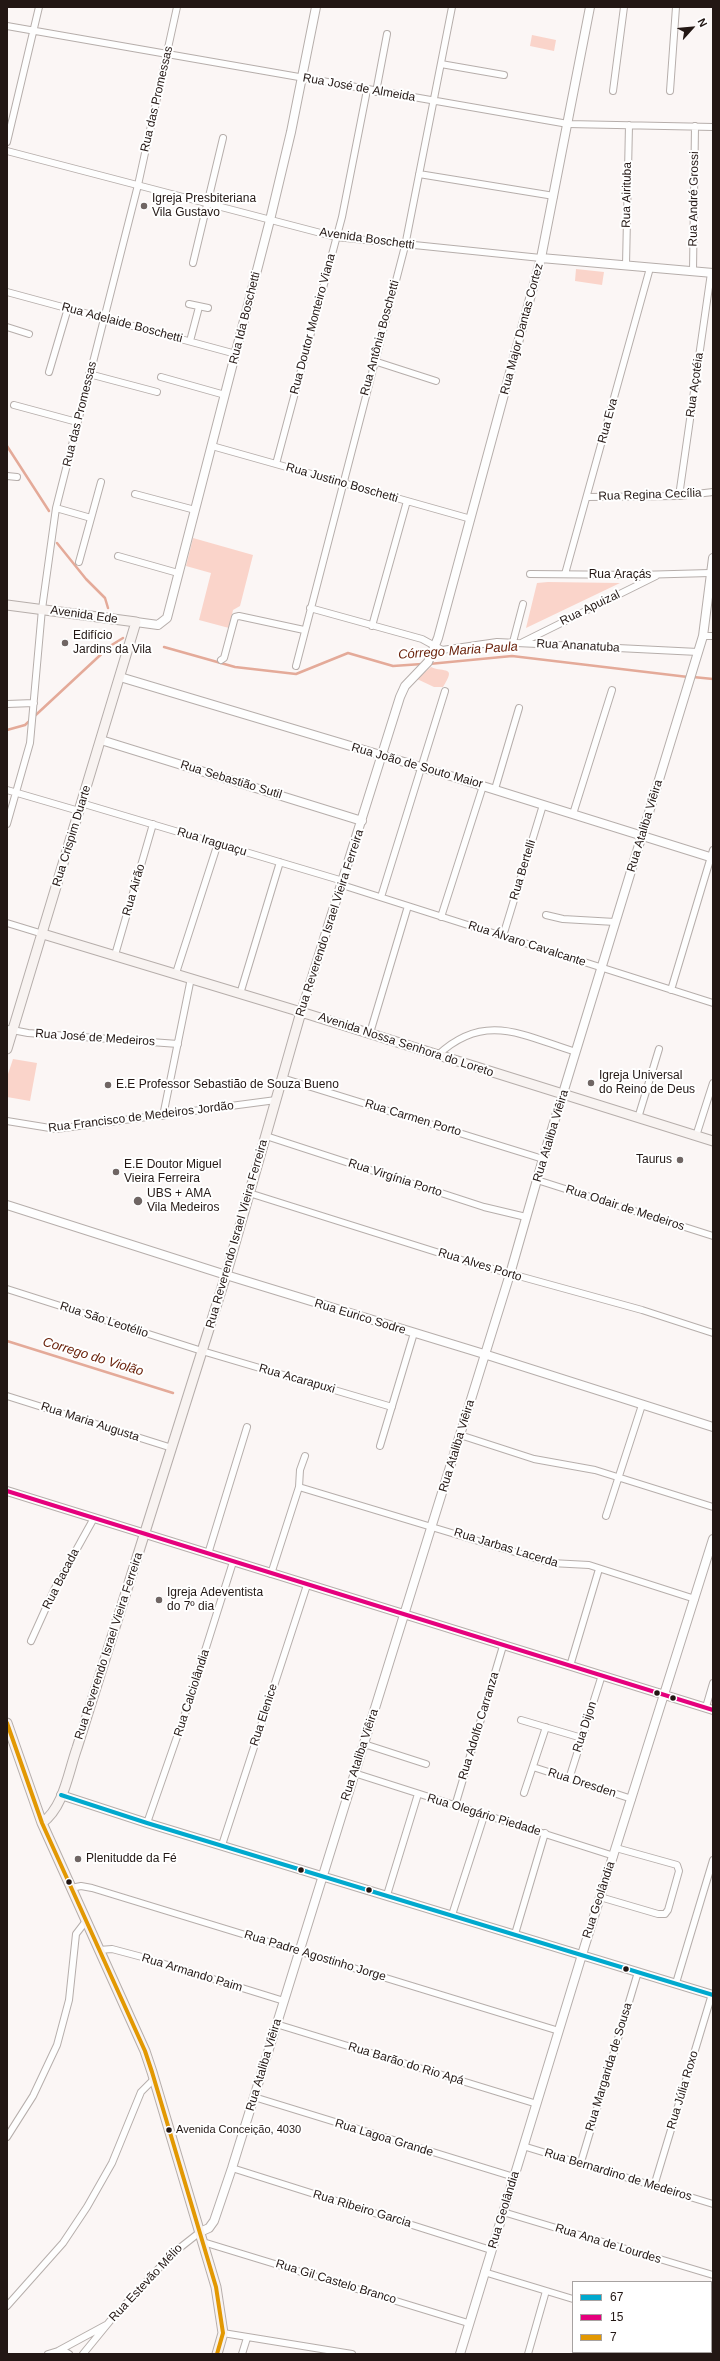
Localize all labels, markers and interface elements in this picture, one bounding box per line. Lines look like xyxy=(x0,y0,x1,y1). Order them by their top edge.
north arrow xyxy=(672,8,712,48)
text: N xyxy=(696,16,710,29)
street label: Rua das Promessas xyxy=(138,45,176,153)
street label: Rua José de Almeida xyxy=(302,71,416,105)
street label: Rua André Grossi xyxy=(686,151,702,247)
street label: Rua Airituba xyxy=(619,162,635,228)
place label: Igreja Presbiteriana Vila Gustavo xyxy=(152,192,256,220)
marker: Igreja Presbiteriana Vila Gustavo xyxy=(139,201,149,211)
street label: Avenida Boschetti xyxy=(319,225,415,253)
street label: Rua Doutor Monteiro Viana xyxy=(287,252,339,396)
street label: Rua Major Dantas Cortez xyxy=(498,262,546,396)
street label: Rua Ida Boschetti xyxy=(227,270,263,366)
street label: Rua Antônia Boschetti xyxy=(358,279,402,397)
street label: Rua Adelaide Boschetti xyxy=(60,300,184,346)
street label: Rua Açotéia xyxy=(683,352,707,418)
street label: Rua das Promessas xyxy=(60,360,100,468)
street label: Rua Eva xyxy=(595,397,621,445)
street label: Rua Justino Boschetti xyxy=(284,460,400,506)
street label: Rua Regina Cecília xyxy=(598,486,702,504)
street label: Rua Araçás xyxy=(589,568,651,582)
street label: Rua Apuizal xyxy=(558,587,622,629)
street label: Avenida Ede xyxy=(49,603,119,627)
place label: Edifício Jardins da Vila xyxy=(73,629,151,657)
street label: Rua Ananatuba xyxy=(536,637,620,655)
marker: Edifício Jardins da Vila xyxy=(60,638,70,648)
water label: Córrego Maria Paula xyxy=(398,639,518,663)
street label: Rua João de Souto Maior xyxy=(350,740,484,792)
street label: Rua Sebastião Sutil xyxy=(178,758,284,802)
street label: Rua Ataliba Viêira xyxy=(624,778,666,874)
street label: Rua Crispim Duarte xyxy=(50,784,94,888)
street label: Rua Iraguaçu xyxy=(175,825,249,859)
street label: Rua Reverendo Israel Vieira Ferreira xyxy=(293,828,367,1018)
street label: Rua Bertelli xyxy=(507,838,539,902)
street label: Rua Airão xyxy=(120,862,148,918)
street label: Rua Álvaro Cavalcante xyxy=(466,918,588,970)
street label: Avenida Nossa Senhora do Loreto xyxy=(317,1010,495,1080)
street label: Rua José de Medeiros xyxy=(35,1027,155,1049)
place label: Igreja Universal do Reino de Deus xyxy=(599,1069,695,1097)
place label: E.E Professor Sebastião de Souza Bueno xyxy=(116,1078,339,1092)
marker: Igreja Universal do Reino de Deus xyxy=(586,1078,596,1088)
marker: E.E Professor Sebastião de Souza Bueno xyxy=(103,1080,113,1090)
street label: Rua Ataliba Viêira xyxy=(530,1088,572,1184)
street label: Rua Carmen Porto xyxy=(363,1096,463,1140)
street label: Rua Francisco de Medeiros Jordão xyxy=(47,1098,235,1136)
street label: Rua Reverendo Israel Vieira Ferreira xyxy=(203,1138,271,1330)
place label: Taurus xyxy=(636,1153,672,1167)
marker: Taurus xyxy=(675,1155,685,1165)
street label: Rua Virgínia Porto xyxy=(346,1156,444,1200)
place label: E.E Doutor Miguel Vieira Ferreira xyxy=(124,1158,221,1186)
marker: E.E Doutor Miguel Vieira Ferreira xyxy=(111,1167,121,1177)
street label: Rua Odair de Medeiros xyxy=(564,1182,686,1234)
place label: UBS + AMA Vila Medeiros xyxy=(147,1187,219,1215)
marker: UBS + AMA Vila Medeiros xyxy=(132,1195,144,1207)
street label: Rua Alves Porto xyxy=(436,1245,524,1285)
street label: Rua Eurico Sodre xyxy=(313,1296,407,1338)
street label: Rua São Leotélio xyxy=(58,1299,150,1341)
water label: Corrego do Violão xyxy=(41,1334,145,1380)
street label: Rua Acarapuxi xyxy=(257,1361,337,1397)
street label: Rua Ataliba Viêira xyxy=(436,1398,478,1494)
street label: Rua Maria Augusta xyxy=(39,1399,141,1445)
street label: Rua Jarbas Lacerda xyxy=(452,1525,560,1571)
street label: Rua Bacada xyxy=(40,1546,82,1612)
street label: Rua Reverendo Israel Vieira Ferreira xyxy=(72,1551,146,1741)
place label: Igreja Adeventista do 7º dia xyxy=(167,1586,263,1614)
marker: Igreja Adeventista do 7º dia xyxy=(154,1595,164,1605)
street label: Rua Calciolândia xyxy=(171,1648,213,1738)
street label: Rua Adolfo Carranza xyxy=(456,1670,502,1782)
street label: Rua Elenice xyxy=(247,1682,281,1748)
unlabelled marker xyxy=(652,1688,662,1698)
unlabelled marker xyxy=(668,1693,678,1703)
street label: Rua Dijon xyxy=(570,1700,600,1754)
street label: Rua Ataliba Viêira xyxy=(338,1707,382,1803)
street label: Rua Dresden xyxy=(546,1765,618,1801)
street label: Rua Olegário Piedade xyxy=(425,1791,543,1839)
place label: Plenitudde da Fé xyxy=(86,1852,177,1866)
marker: Plenitudde da Fé xyxy=(73,1854,83,1864)
street label: Rua Geolândia xyxy=(580,1860,618,1940)
unlabelled marker xyxy=(296,1865,306,1875)
unlabelled marker xyxy=(64,1877,74,1887)
unlabelled marker xyxy=(364,1885,374,1895)
street label: Rua Padre Agostinho Jorge xyxy=(242,1928,388,1984)
street label: Rua Armando Paim xyxy=(140,1951,244,1995)
unlabelled marker xyxy=(621,1964,631,1974)
street label: Rua Margarida de Sousa xyxy=(583,2001,635,2133)
street label: Rua Ataliba Viêira xyxy=(243,2017,285,2113)
street label: Rua Barão do Rio Apá xyxy=(346,2040,466,2088)
street label: Rua Júlia Roxo xyxy=(664,2049,702,2131)
street label: Rua Lagoa Grande xyxy=(333,2116,435,2160)
place label: Avenida Conceição, 4030 xyxy=(176,2123,301,2137)
marker: Avenida Conceição, 4030 xyxy=(164,2125,174,2135)
street label: Rua Bernardino de Medeiros xyxy=(543,2146,693,2204)
street label: Rua Geolândia xyxy=(485,2170,523,2250)
street label: Rua Ribeiro Garcia xyxy=(311,2187,413,2231)
street label: Rua Ana de Lourdes xyxy=(553,2221,663,2267)
street label: Rua Estevão Mélio xyxy=(106,2241,186,2325)
street label: Rua Gil Castelo Branco xyxy=(274,2257,398,2307)
legend xyxy=(572,2281,712,2353)
text: 67 xyxy=(610,2290,623,2304)
text: 15 xyxy=(610,2310,623,2324)
text: 7 xyxy=(610,2330,617,2344)

